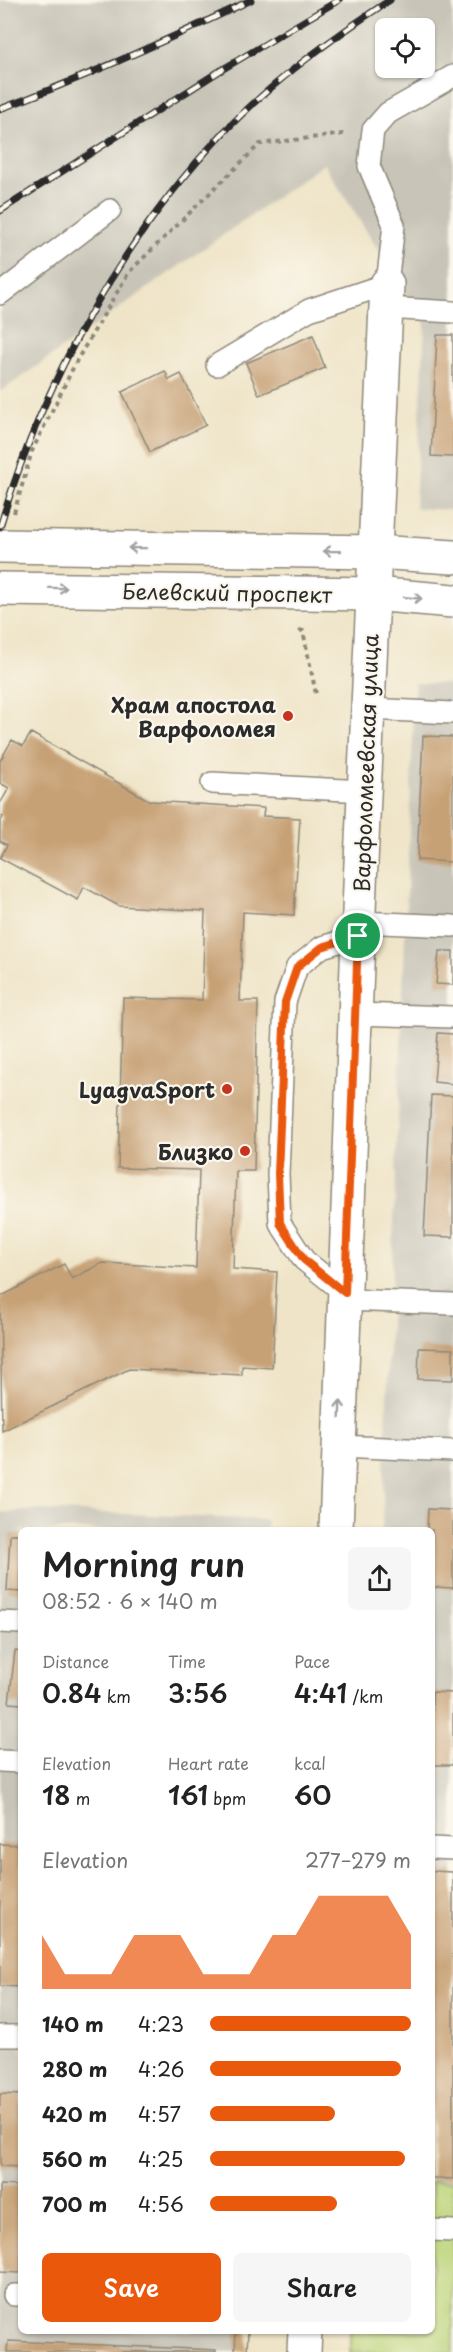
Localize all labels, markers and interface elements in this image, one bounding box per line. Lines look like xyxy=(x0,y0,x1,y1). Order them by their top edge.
map controls xyxy=(375,18,435,78)
button: locate xyxy=(375,18,435,78)
one-way arrow xyxy=(127,542,147,554)
one-way arrow xyxy=(322,545,342,557)
street label: Белевский проспект xyxy=(122,574,333,610)
one-way arrow xyxy=(48,583,68,594)
one-way arrow xyxy=(403,593,422,604)
street label: Варфоломеевская улица xyxy=(345,633,386,893)
place label: Храм апостола Варфоломея xyxy=(111,688,276,744)
marker: Храм апостола Варфоломея xyxy=(281,709,295,723)
pin xyxy=(332,910,383,961)
icon: arrive xyxy=(341,919,374,952)
place label: LyagvaSport xyxy=(79,1073,215,1105)
marker: LyagvaSport xyxy=(220,1082,234,1096)
place label: Близко xyxy=(158,1135,233,1167)
marker: Близко xyxy=(238,1144,252,1158)
one-way arrow xyxy=(335,1399,346,1419)
text: Morning run xyxy=(42,1538,245,1588)
button: share xyxy=(348,1547,411,1610)
text: 08:52 · 6 × 140 m xyxy=(42,1586,218,1616)
text: Distance xyxy=(42,1649,109,1673)
text: Time xyxy=(168,1649,206,1673)
text: Pace xyxy=(294,1649,330,1673)
text: 0.84 xyxy=(42,1673,102,1712)
text: 3:56 xyxy=(168,1673,227,1712)
text: 4:41 xyxy=(294,1673,347,1712)
text: km xyxy=(102,1684,131,1708)
text: /km xyxy=(347,1684,383,1708)
text: Elevation xyxy=(42,1751,111,1775)
text: Heart rate xyxy=(168,1751,249,1775)
text: kcal xyxy=(294,1751,326,1775)
text: 18 xyxy=(42,1775,70,1814)
text: 161 xyxy=(168,1775,208,1814)
text: 60 xyxy=(294,1775,331,1814)
text: m xyxy=(70,1786,90,1810)
text: bpm xyxy=(208,1786,246,1810)
text: Elevation xyxy=(42,1845,128,1875)
text: 277–279 m xyxy=(305,1845,411,1875)
text: 140 m xyxy=(42,2009,104,2039)
text: 4:23 xyxy=(138,2009,184,2039)
text: 280 m xyxy=(42,2054,107,2084)
text: 4:26 xyxy=(138,2054,184,2084)
text: 420 m xyxy=(42,2099,107,2129)
text: 4:57 xyxy=(138,2099,181,2129)
text: 560 m xyxy=(42,2144,107,2174)
text: 4:25 xyxy=(138,2144,183,2174)
text: 700 m xyxy=(42,2189,107,2219)
text: 4:56 xyxy=(138,2189,184,2219)
button: Save xyxy=(42,2253,221,2322)
button: Share xyxy=(233,2253,411,2322)

